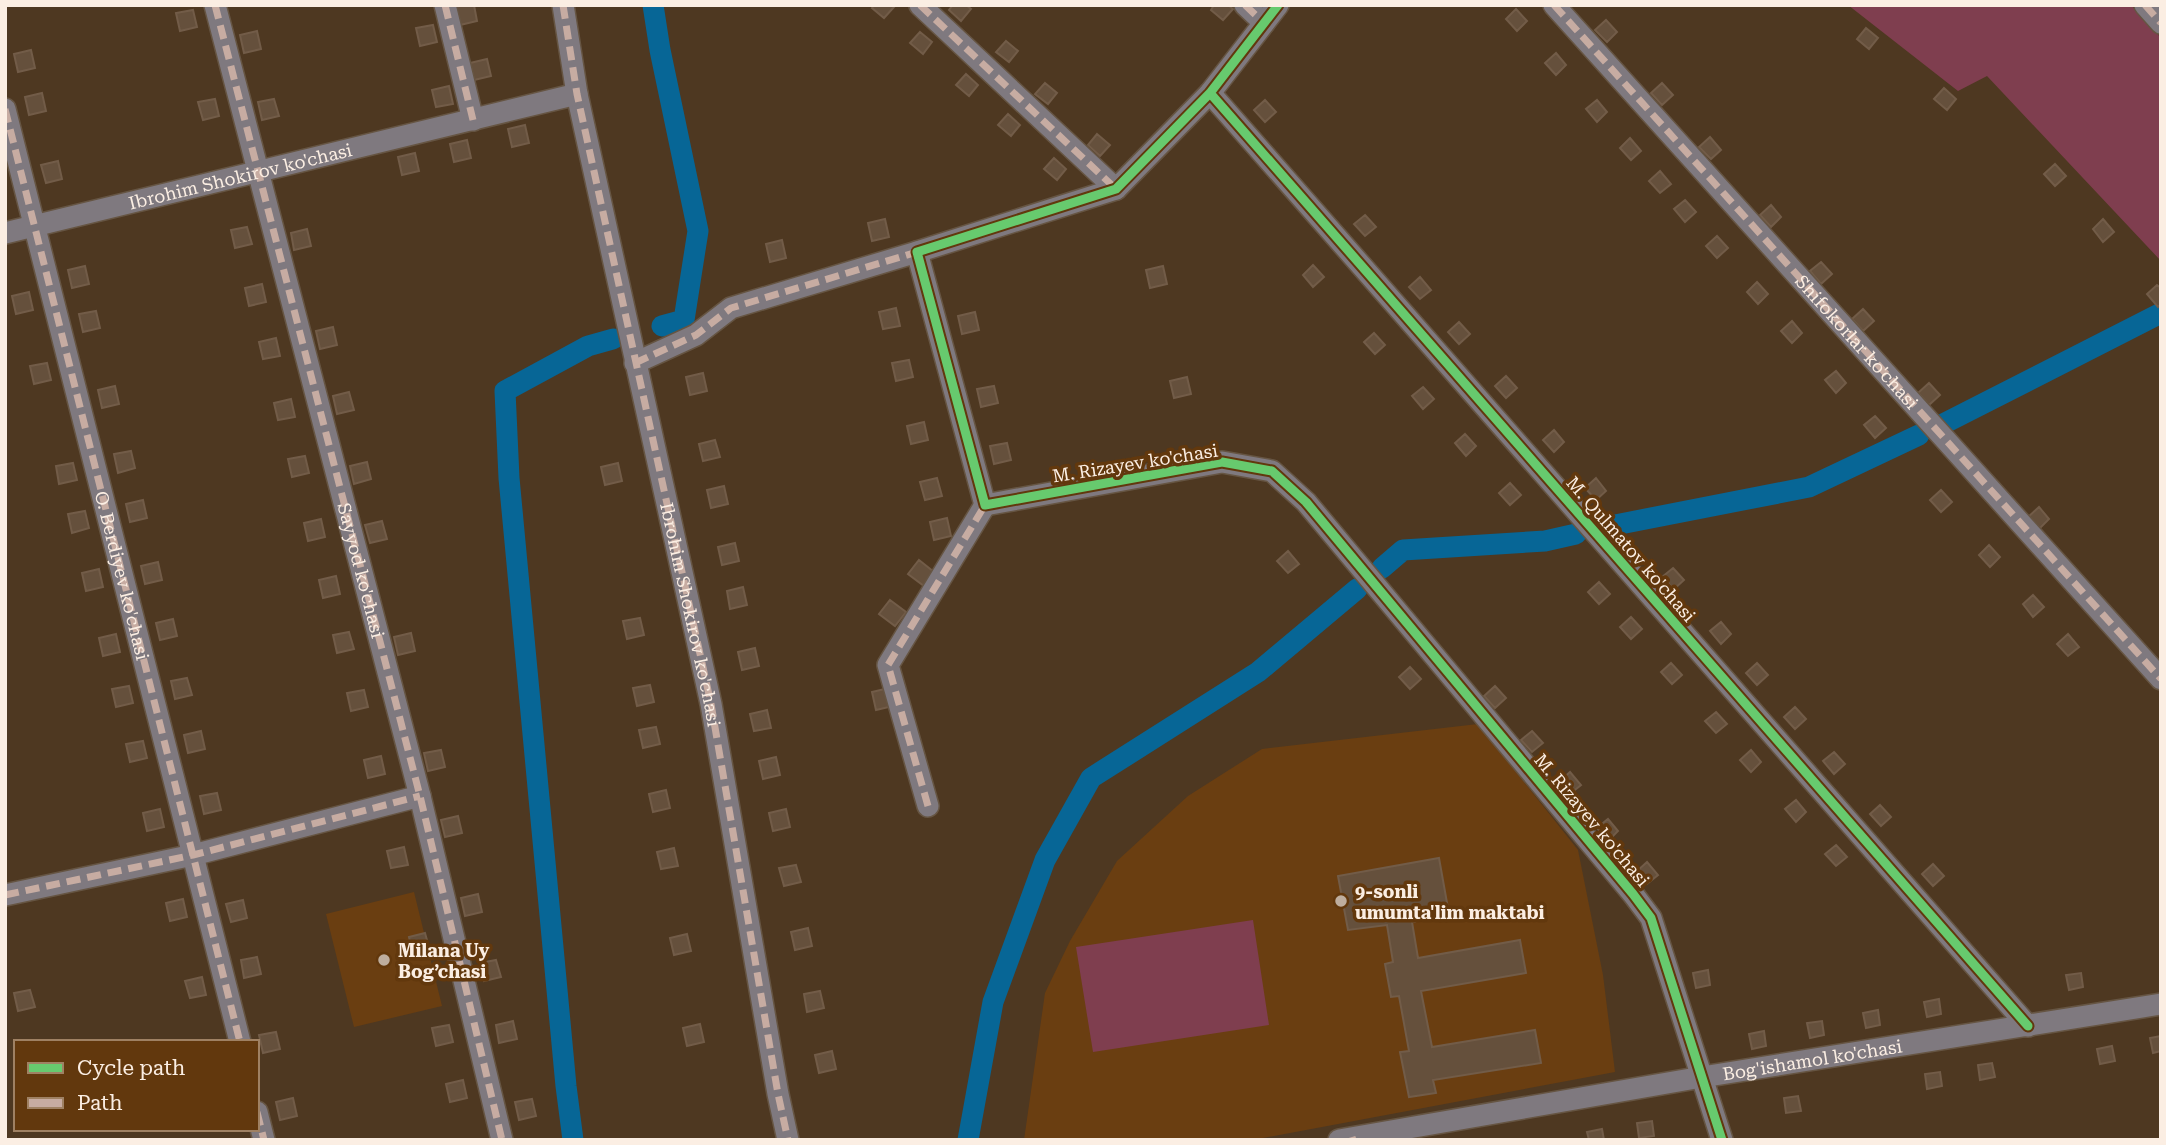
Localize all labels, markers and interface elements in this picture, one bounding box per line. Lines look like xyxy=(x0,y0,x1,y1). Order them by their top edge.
street label: Ibrohim Shokirov ko'chasi xyxy=(126,139,354,213)
street label: Shifokorlar ko'chasi xyxy=(1791,270,1923,413)
street label: M. Rizayev ko'chasi xyxy=(1051,440,1219,486)
street label: M. Qulmatov ko'chasi xyxy=(1562,472,1700,626)
street label: O. Berdiyev ko'chasi xyxy=(91,489,154,662)
street label: Sayyod ko'chasi xyxy=(334,500,389,641)
street label: Ibrohim Shokirov ko'chasi xyxy=(657,500,725,729)
street label: M. Rizayev ko'chasi xyxy=(1530,749,1654,891)
place label: 9-sonli umumta'lim maktabi xyxy=(1355,881,1545,923)
marker: 9-sonli umumta'lim maktabi xyxy=(1333,893,1349,909)
place label: Milana Uy Bog’chasi xyxy=(398,940,489,982)
marker: Milana Uy Bog’chasi xyxy=(376,952,392,968)
street label: Bog'ishamol ko'chasi xyxy=(1721,1035,1904,1084)
legend xyxy=(14,1040,259,1131)
text: Cycle path xyxy=(77,1056,186,1080)
text: Path xyxy=(77,1091,123,1115)

